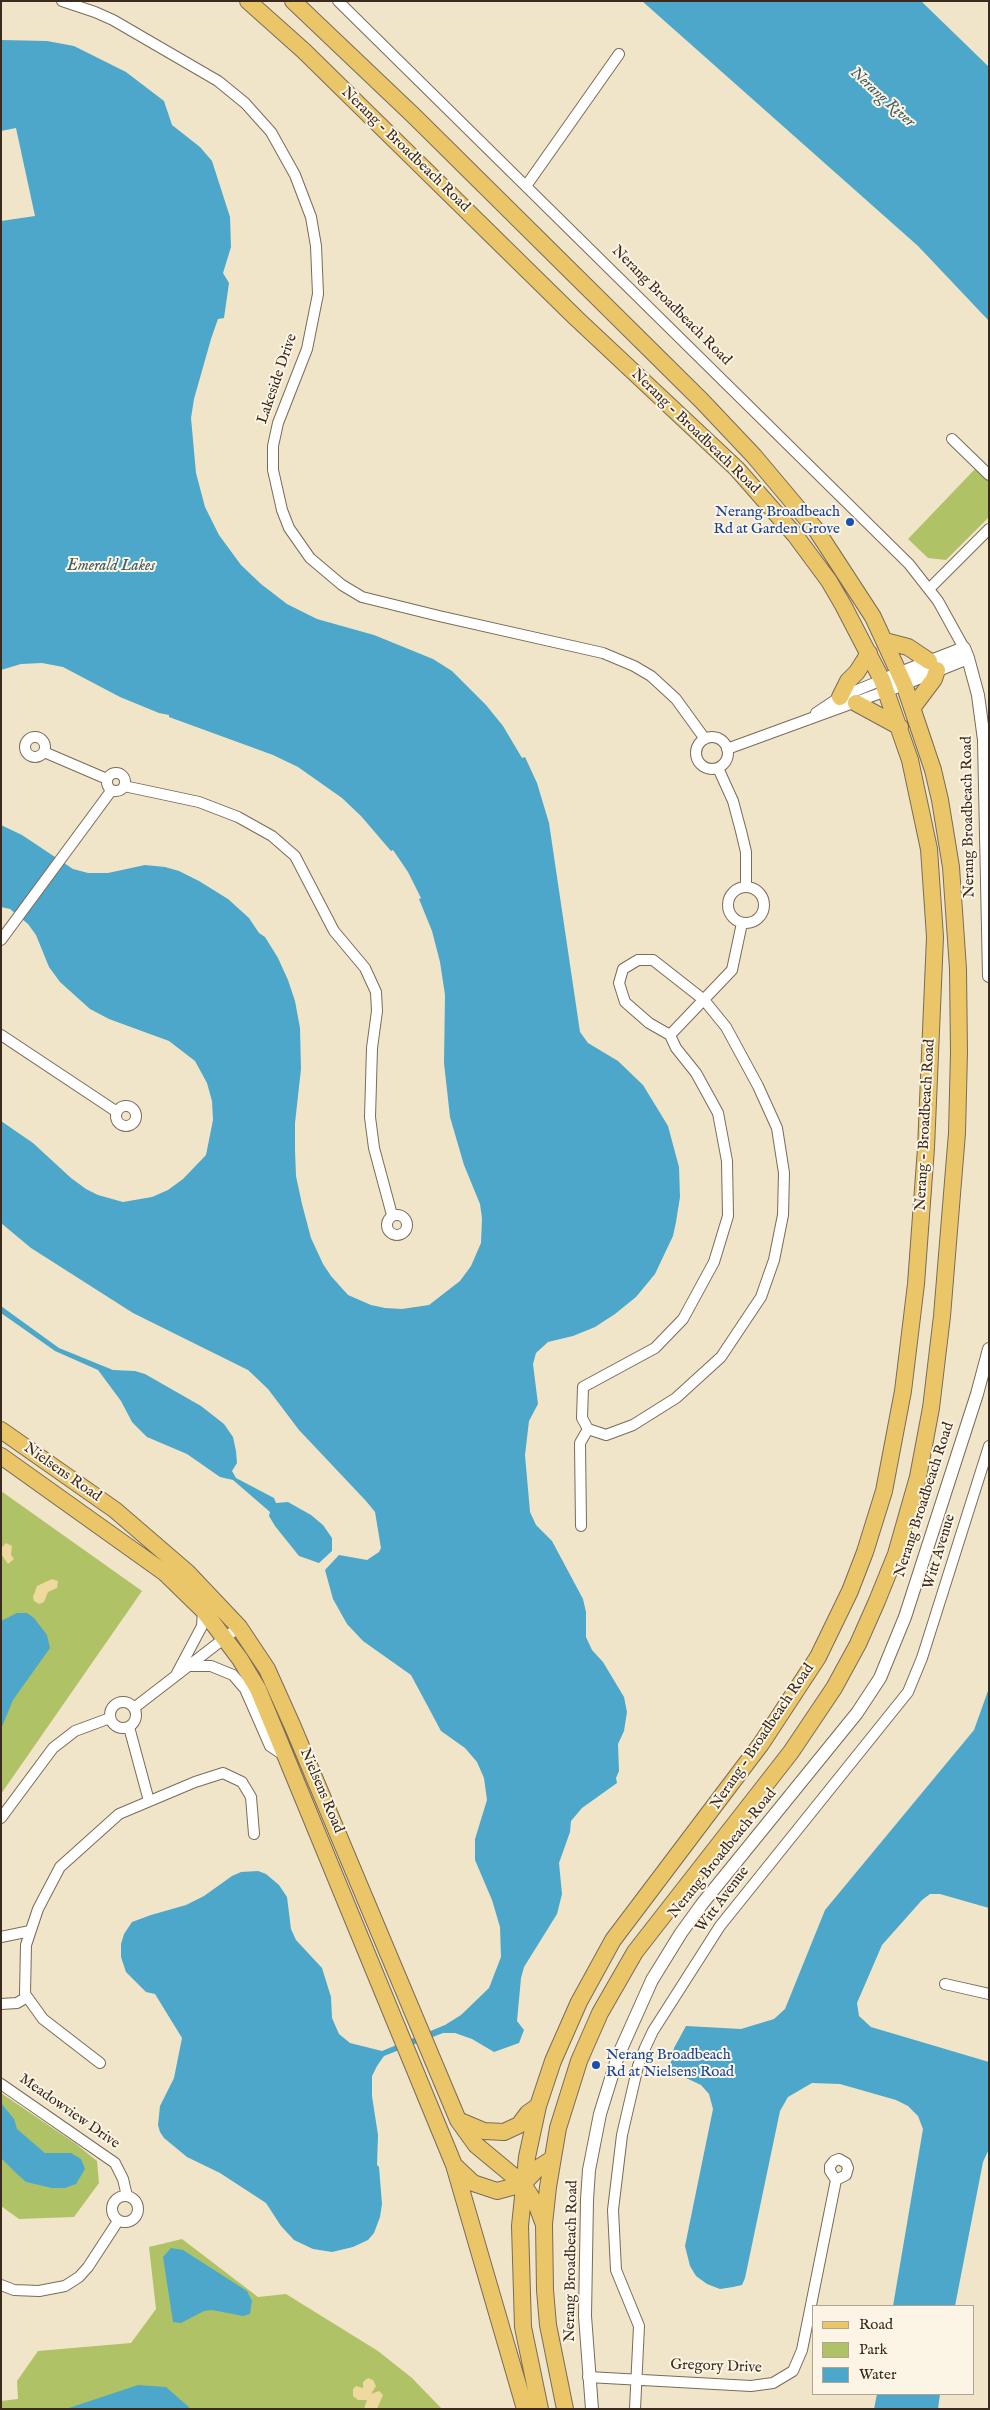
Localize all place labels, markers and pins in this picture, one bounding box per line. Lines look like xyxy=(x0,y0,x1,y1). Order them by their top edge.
place label: Nerang Broadbeach Rd at Garden Grove xyxy=(714,504,840,539)
marker: Nerang Broadbeach Rd at Garden Grove xyxy=(844,516,856,528)
place label: Nerang Broadbeach Rd at Nielsens Road xyxy=(606,2047,734,2082)
marker: Nerang Broadbeach Rd at Nielsens Road xyxy=(590,2059,602,2071)

